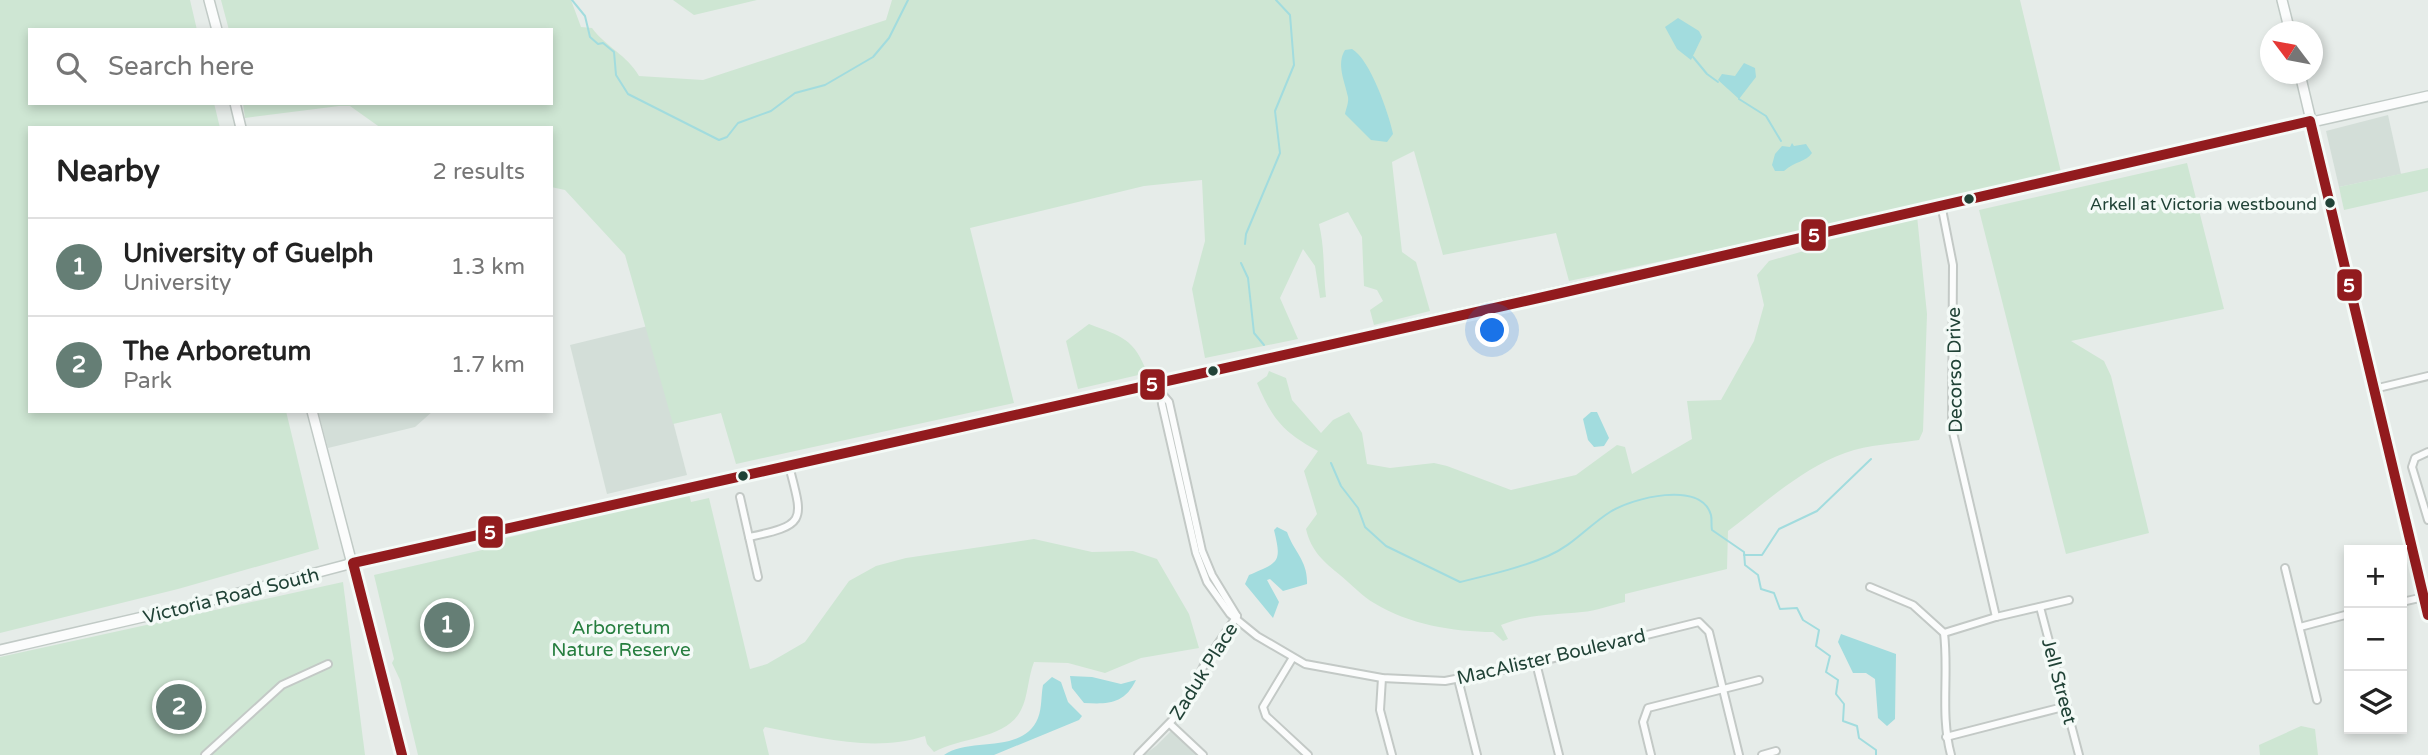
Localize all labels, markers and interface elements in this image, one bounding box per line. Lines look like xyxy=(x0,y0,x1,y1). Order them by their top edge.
north arrow xyxy=(2260,21,2323,84)
search box xyxy=(28,28,553,105)
icon: search xyxy=(52,48,90,86)
text: Search here xyxy=(108,51,254,82)
text: Nearby xyxy=(56,153,160,190)
text: 2 results xyxy=(432,158,525,186)
unlabelled marker xyxy=(1962,192,1976,206)
place label: Arkell at Victoria westbound xyxy=(2090,194,2317,215)
marker: Arkell at Victoria westbound xyxy=(2323,196,2337,210)
line badge: 5 xyxy=(1800,218,1827,252)
text: 5 xyxy=(1808,225,1820,247)
text: University of Guelph xyxy=(123,238,374,269)
text: 1 xyxy=(72,253,86,281)
text: 1.3 km xyxy=(451,253,525,281)
line badge: 5 xyxy=(2336,268,2363,302)
text: University xyxy=(123,269,231,297)
text: 5 xyxy=(2343,275,2355,297)
street label: Decorso Drive xyxy=(1943,307,1967,433)
your location xyxy=(1475,313,1509,347)
text: The Arboretum xyxy=(123,336,311,367)
text: 2 xyxy=(72,351,86,379)
text: 1.7 km xyxy=(451,351,525,379)
unlabelled marker xyxy=(1206,364,1220,378)
text: Park xyxy=(123,367,172,395)
line badge: 5 xyxy=(1139,368,1166,401)
text: 5 xyxy=(1146,374,1158,396)
unlabelled marker xyxy=(736,469,750,483)
line badge: 5 xyxy=(477,515,504,549)
text: 5 xyxy=(484,522,496,544)
map controls xyxy=(2344,545,2407,734)
button: + xyxy=(2344,545,2407,608)
street label: Victoria Road South xyxy=(141,563,321,628)
pin: 1 xyxy=(424,599,470,651)
button: − xyxy=(2344,608,2407,671)
park label: Arboretum Nature Reserve xyxy=(551,617,691,661)
street label: Zaduk Place xyxy=(1165,619,1242,724)
street label: MacAlister Boulevard xyxy=(1455,625,1648,689)
street label: Jell Street xyxy=(2037,636,2081,727)
button: layers xyxy=(2344,671,2407,734)
pin: 2 xyxy=(156,681,202,733)

